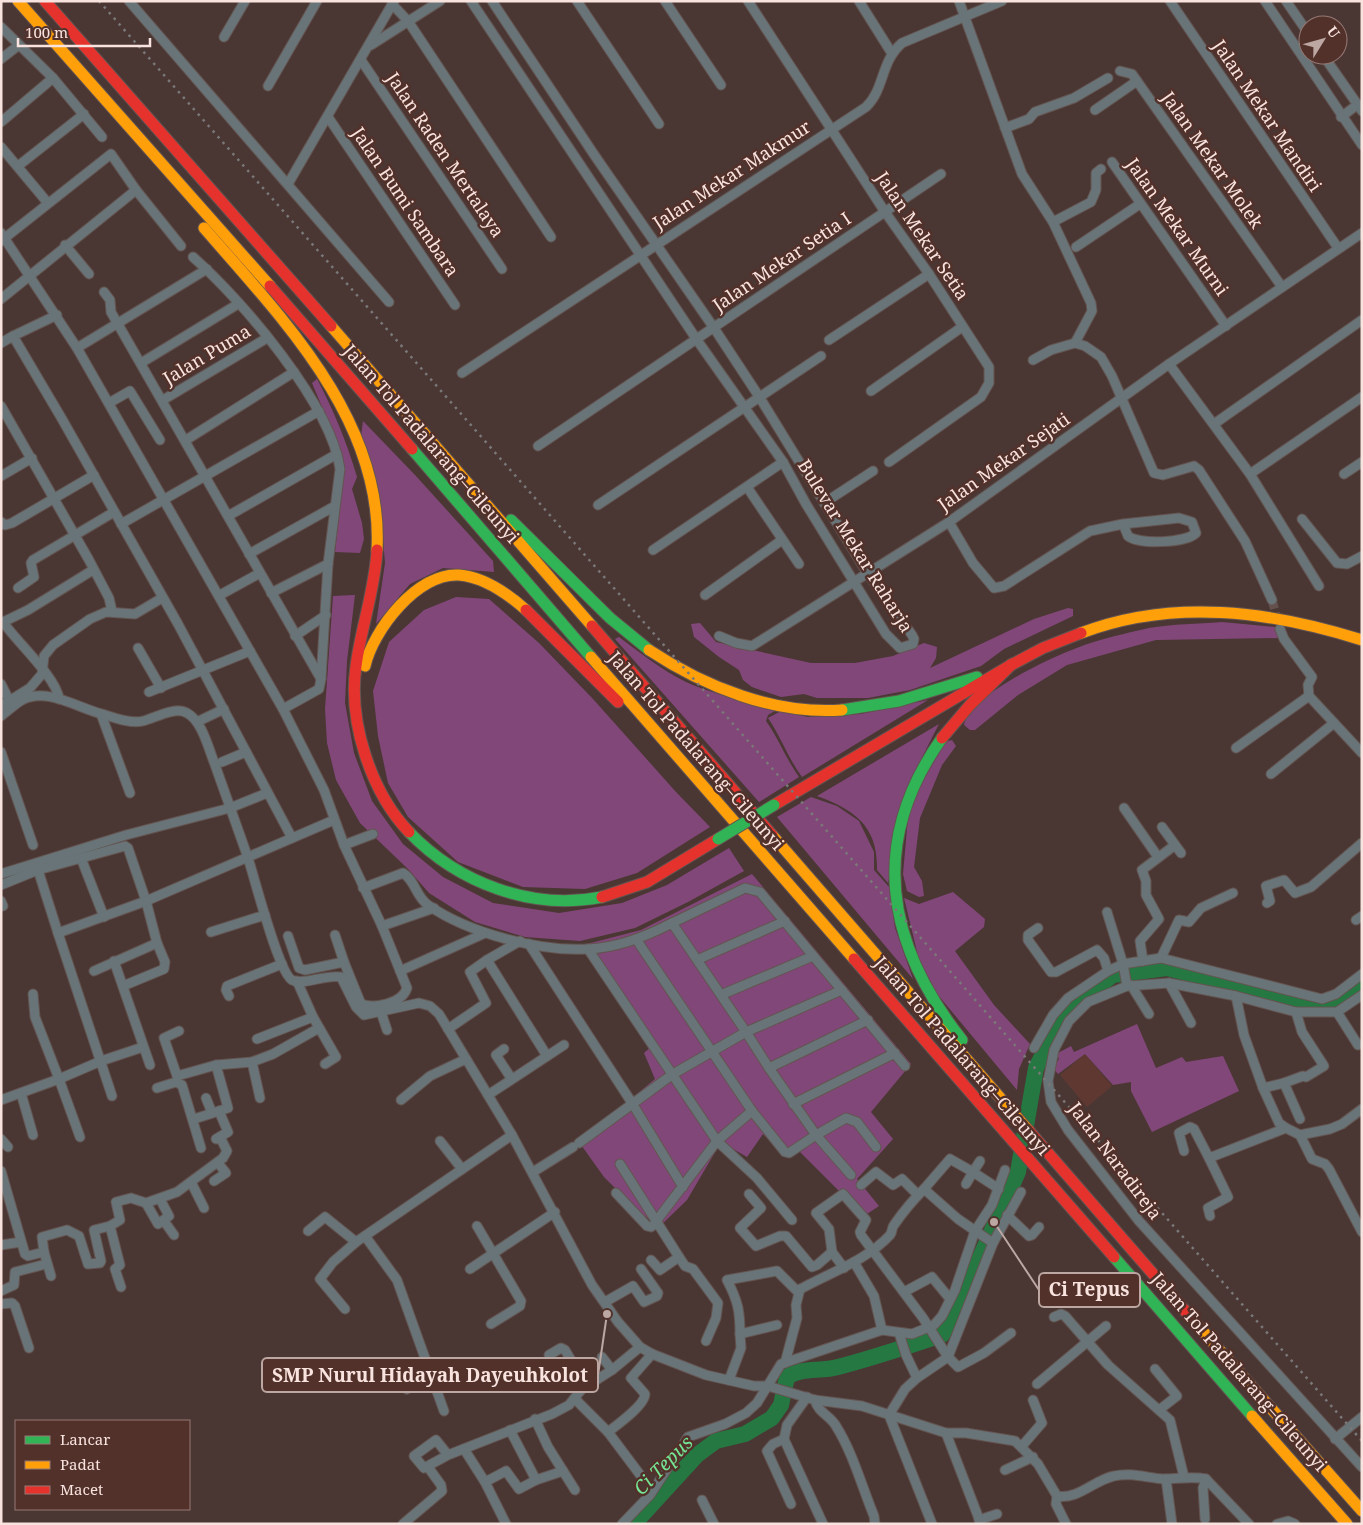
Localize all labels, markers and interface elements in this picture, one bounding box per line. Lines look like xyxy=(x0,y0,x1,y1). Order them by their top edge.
scale bar xyxy=(18,15,150,47)
north arrow xyxy=(1298,15,1348,65)
text: 100 m xyxy=(25,22,68,42)
text: U xyxy=(1323,22,1345,42)
street label: Jalan Mekar Mandiri xyxy=(1207,34,1328,196)
street label: Jalan Raden Mertalaya xyxy=(381,66,510,242)
street label: Jalan Mekar Molek xyxy=(1156,85,1269,233)
street label: Jalan Mekar Makmur xyxy=(647,114,815,235)
street label: Jalan Bumi Sambara xyxy=(346,121,465,281)
street label: Jalan Mekar Murni xyxy=(1121,152,1235,300)
street label: Jalan Mekar Setia xyxy=(870,165,975,305)
street label: Jalan Mekar Setia I xyxy=(707,206,855,317)
street label: Jalan Puma xyxy=(157,319,255,390)
street label: Jalan Tol Padalarang–Cileunyi xyxy=(338,338,525,548)
street label: Jalan Mekar Sejati xyxy=(932,406,1074,516)
street label: Bulevar Mekar Raharja xyxy=(793,454,919,637)
street label: Jalan Tol Padalarang–Cileunyi xyxy=(603,645,790,855)
street label: Jalan Tol Padalarang–Cileunyi xyxy=(869,950,1056,1160)
street label: Jalan Naradireja xyxy=(1063,1096,1168,1224)
street label: Jalan Tol Padalarang–Cileunyi xyxy=(1146,1266,1333,1476)
callout: Ci Tepus xyxy=(1039,1273,1140,1307)
text: Ci Tepus xyxy=(1049,1276,1129,1302)
callout: SMP Nurul Hidayah Dayeuhkolot xyxy=(262,1358,598,1392)
text: SMP Nurul Hidayah Dayeuhkolot xyxy=(272,1362,588,1388)
legend xyxy=(15,1420,190,1510)
text: Lancar xyxy=(60,1429,110,1449)
water label: Ci Tepus xyxy=(628,1429,699,1500)
text: Padat xyxy=(60,1454,100,1474)
text: Macet xyxy=(60,1479,103,1499)

